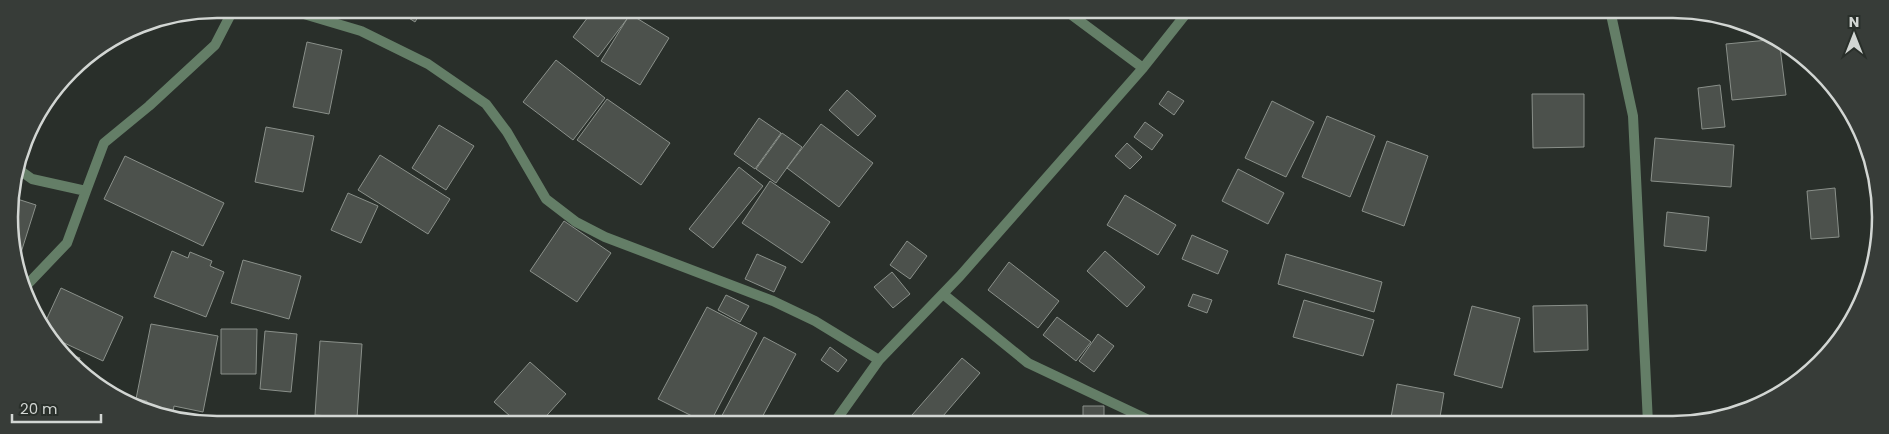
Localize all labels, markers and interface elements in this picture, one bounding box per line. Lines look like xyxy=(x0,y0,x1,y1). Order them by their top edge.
north arrow xyxy=(1829,10,1879,60)
text: N xyxy=(1849,12,1859,32)
scale bar xyxy=(12,392,101,424)
text: 20 m xyxy=(20,398,58,419)

